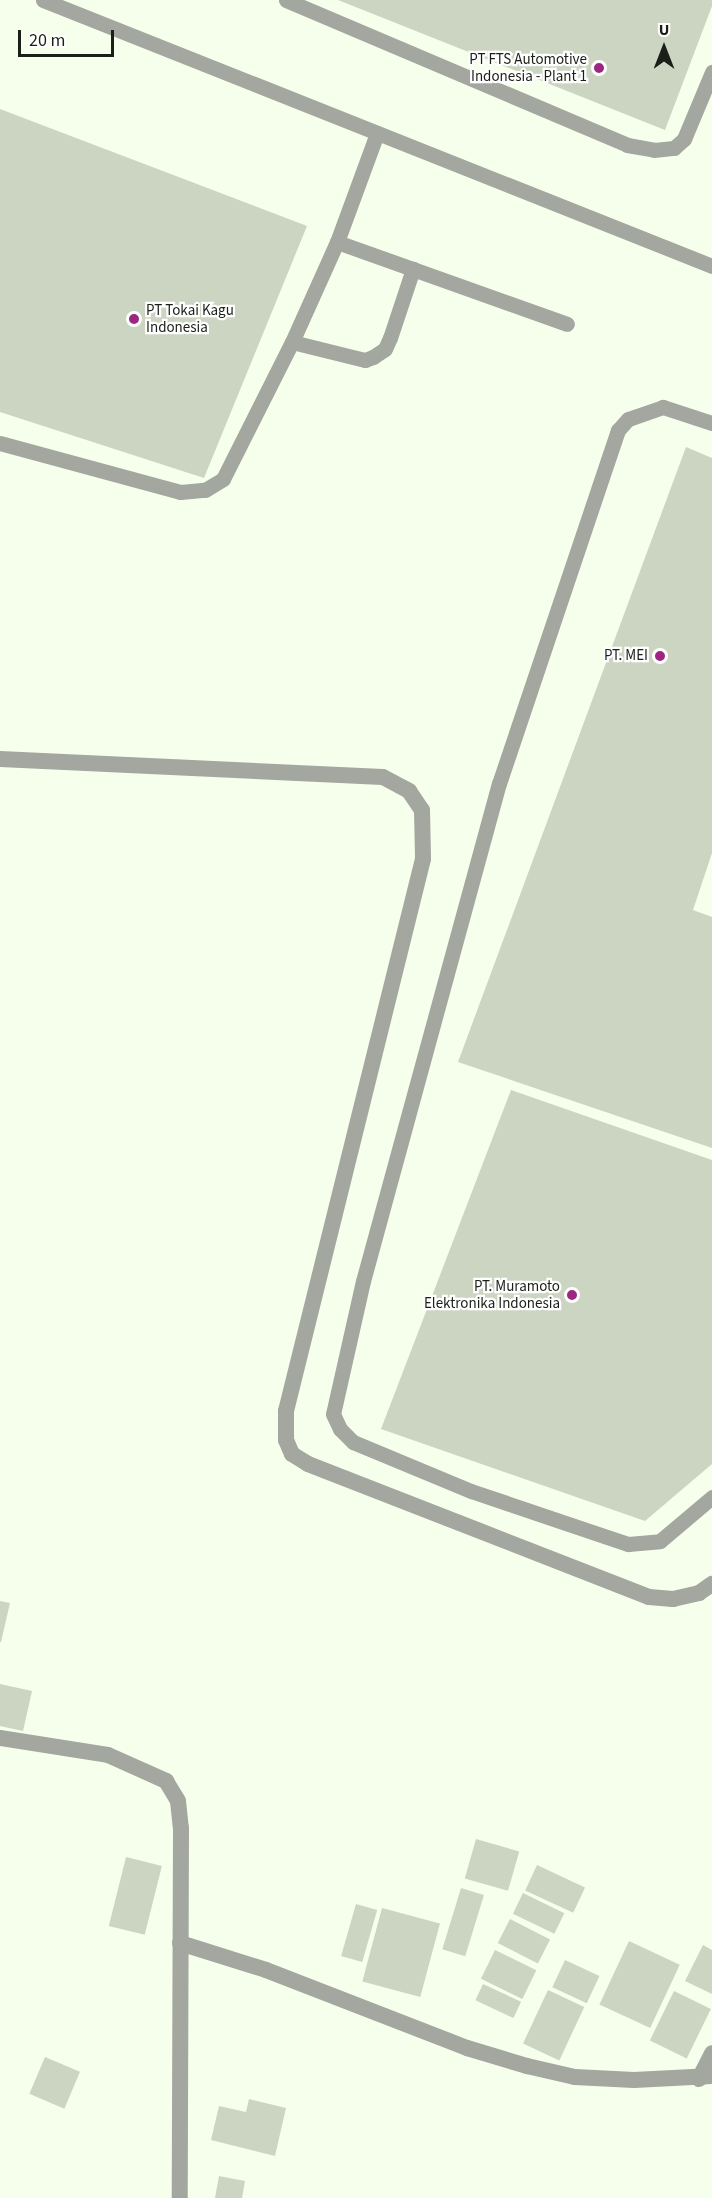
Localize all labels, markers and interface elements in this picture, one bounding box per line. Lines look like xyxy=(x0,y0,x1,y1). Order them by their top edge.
scale bar xyxy=(21,18,117,56)
north arrow xyxy=(634,18,694,78)
text: U xyxy=(659,19,669,41)
text: 20 m xyxy=(29,28,65,53)
place label: PT FTS Automotive Indonesia - Plant 1 xyxy=(469,50,587,85)
marker: PT FTS Automotive Indonesia - Plant 1 xyxy=(592,61,606,75)
place label: PT Tokai Kagu Indonesia xyxy=(146,301,234,336)
marker: PT Tokai Kagu Indonesia xyxy=(127,312,141,326)
place label: PT. MEI xyxy=(604,647,648,665)
marker: PT. MEI xyxy=(653,649,667,663)
place label: PT. Muramoto Elektronika Indonesia xyxy=(424,1277,560,1312)
marker: PT. Muramoto Elektronika Indonesia xyxy=(565,1288,579,1302)

